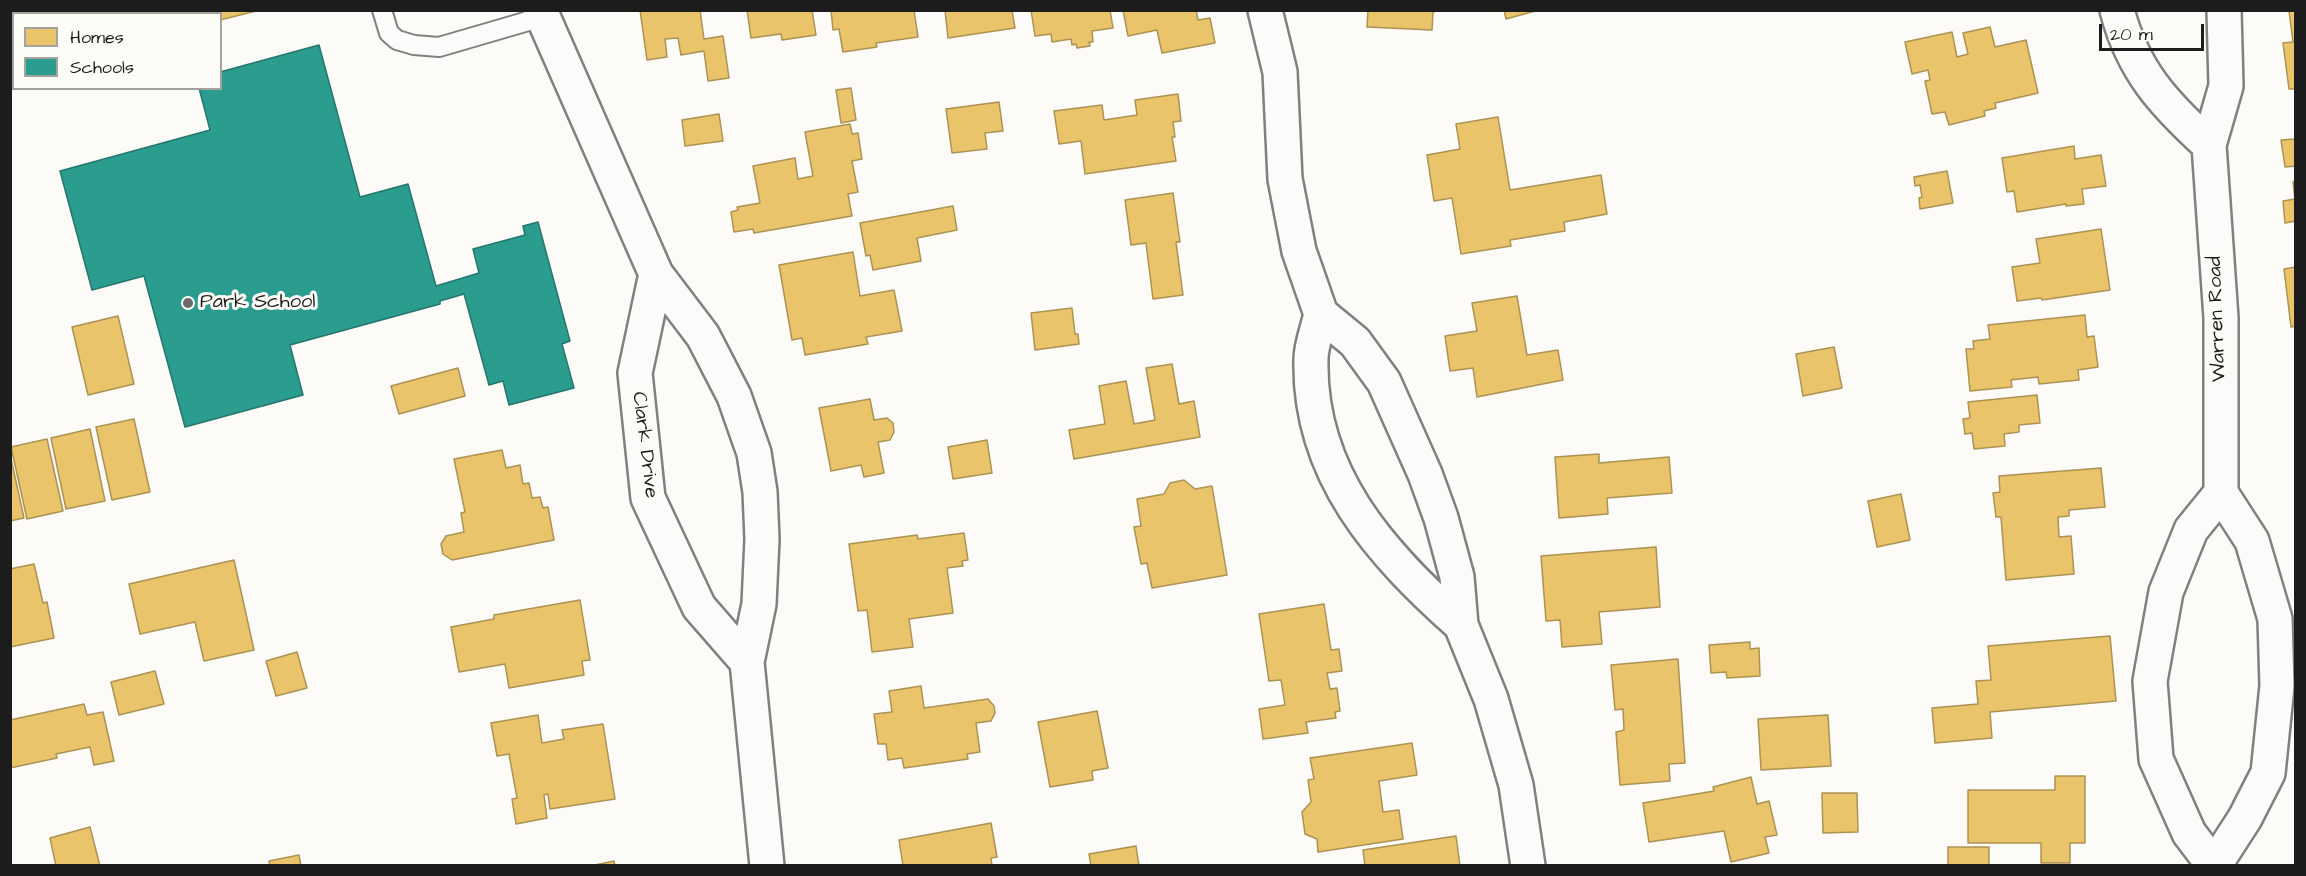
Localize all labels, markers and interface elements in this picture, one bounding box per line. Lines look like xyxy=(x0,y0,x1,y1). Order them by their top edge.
legend xyxy=(12,12,222,90)
scale bar xyxy=(2102,12,2207,50)
text: 20 m xyxy=(2110,22,2153,47)
text: Homes xyxy=(70,25,124,50)
text: Schools xyxy=(70,55,134,80)
street label: Warren Road xyxy=(2204,256,2232,382)
place label: Park School xyxy=(200,291,315,315)
marker: Park School xyxy=(181,296,195,310)
street label: Clark Drive xyxy=(626,390,662,500)

